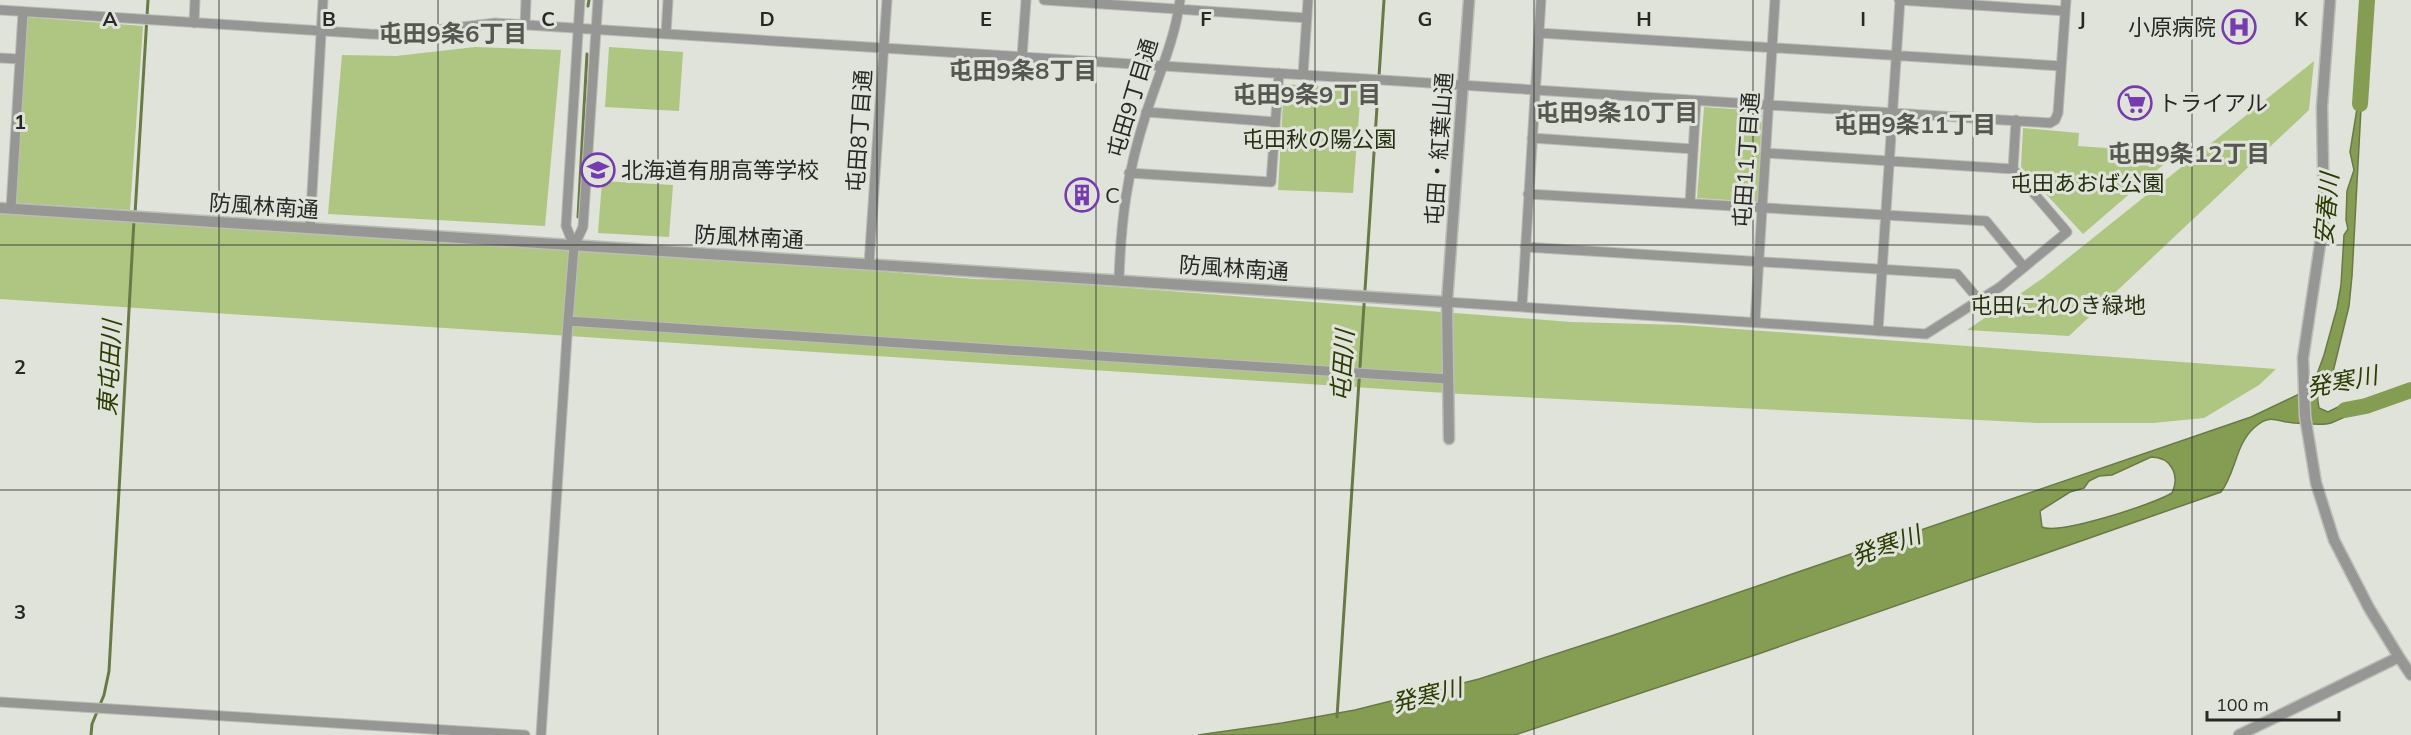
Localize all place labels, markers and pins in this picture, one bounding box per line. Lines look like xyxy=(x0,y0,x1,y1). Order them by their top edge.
hospital icon: 小原病院 xyxy=(2221,9,2257,45)
place label: 小原病院 xyxy=(2128,13,2216,41)
supermarket icon: トライアル xyxy=(2117,85,2153,121)
place label: トライアル xyxy=(2158,89,2268,117)
school or university icon: 北海道有朋高等学校 xyxy=(580,152,616,188)
place label: 北海道有朋高等学校 xyxy=(621,156,819,184)
building icon: C xyxy=(1064,177,1100,213)
place label: C xyxy=(1105,181,1120,209)

